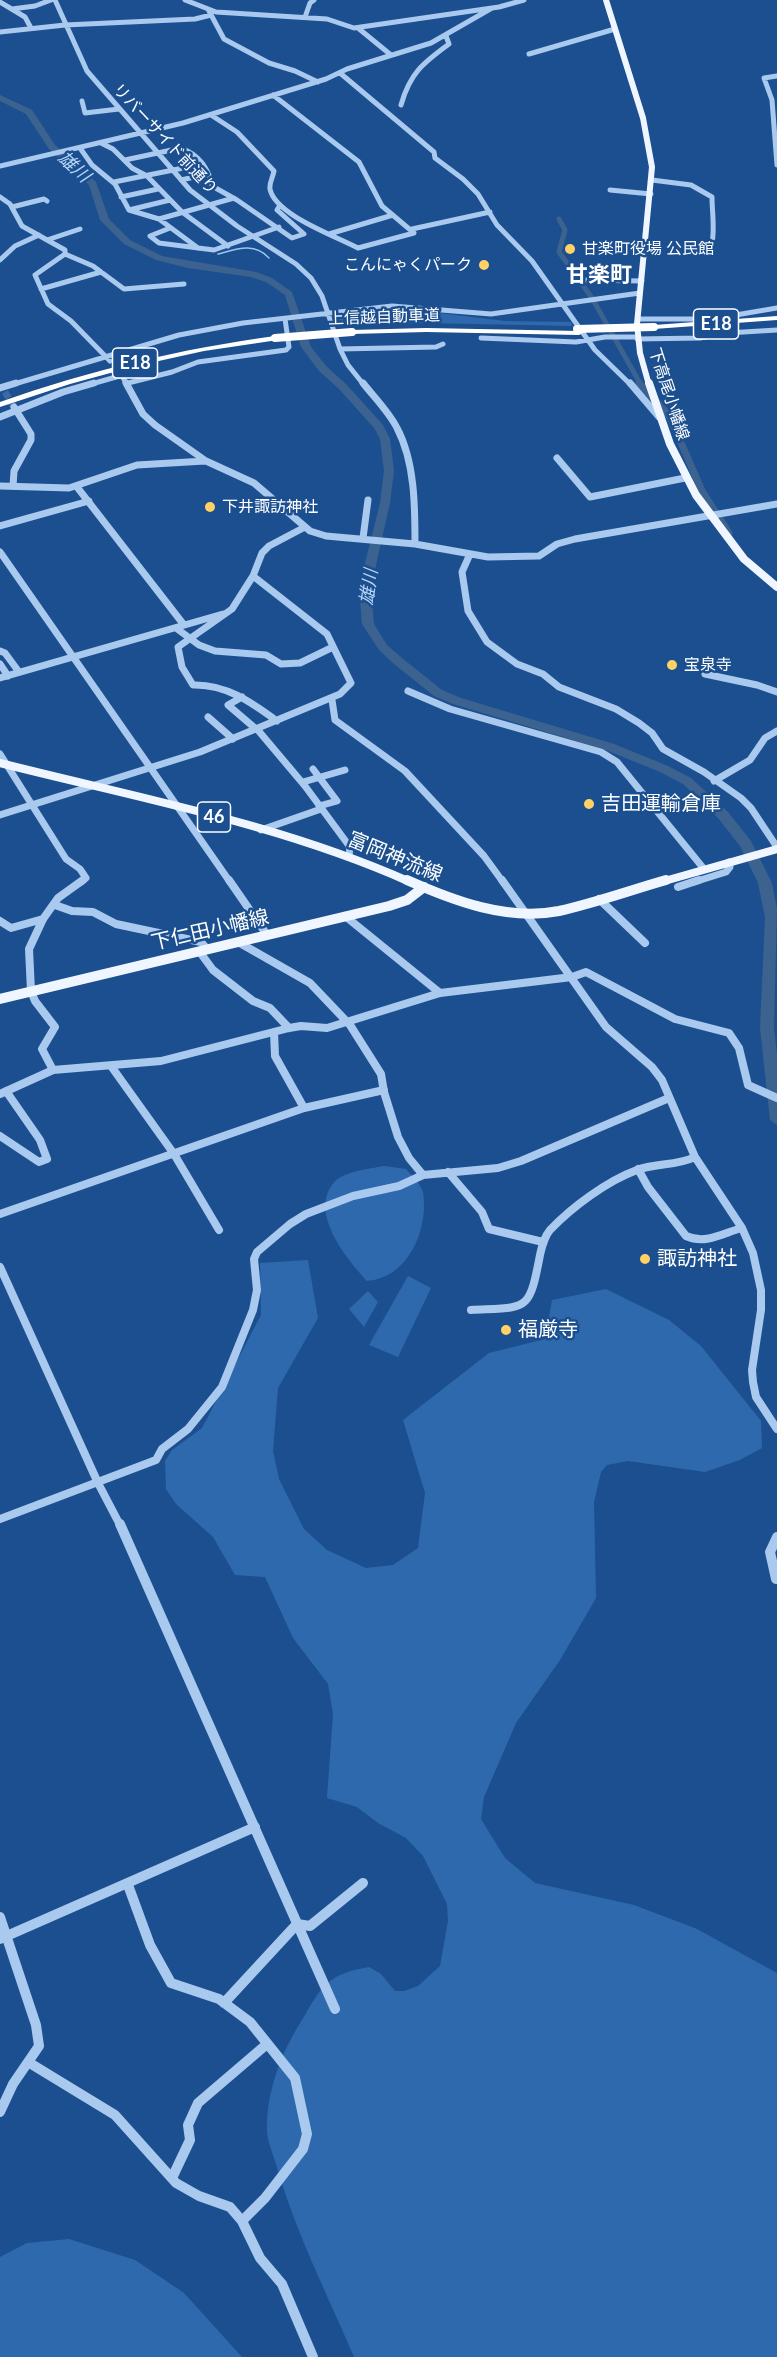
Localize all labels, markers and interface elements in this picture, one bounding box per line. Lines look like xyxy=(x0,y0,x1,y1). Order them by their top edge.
street label: リバーサイド前通り xyxy=(109,80,221,198)
water label: 雄川 xyxy=(53,147,95,187)
place label: 甘楽町役場 公民館 xyxy=(582,239,714,259)
marker: 甘楽町役場 公民館 xyxy=(563,242,577,256)
place label: こんにゃくパーク xyxy=(344,255,472,275)
marker: こんにゃくパーク xyxy=(477,258,491,272)
district label: 甘楽町 xyxy=(566,262,632,288)
street label: 上信越自動車道 xyxy=(328,305,440,329)
road number: E18 xyxy=(694,309,738,339)
street label: 下高尾小幡線 xyxy=(645,345,693,443)
road number: E18 xyxy=(112,348,158,378)
place label: 下井諏訪神社 xyxy=(222,497,318,517)
marker: 下井諏訪神社 xyxy=(203,500,217,514)
water label: 雄川 xyxy=(356,568,382,606)
place label: 宝泉寺 xyxy=(684,655,732,675)
marker: 宝泉寺 xyxy=(665,658,679,672)
place label: 吉田運輸倉庫 xyxy=(601,792,721,816)
marker: 吉田運輸倉庫 xyxy=(582,797,596,811)
road number: 46 xyxy=(198,802,230,832)
street label: 富岡神流線 xyxy=(344,827,446,887)
street label: 下仁田小幡線 xyxy=(149,905,271,955)
place label: 諏訪神社 xyxy=(657,1247,737,1271)
marker: 諏訪神社 xyxy=(638,1252,652,1266)
place label: 福厳寺 xyxy=(518,1318,578,1342)
marker: 福厳寺 xyxy=(499,1323,513,1337)

